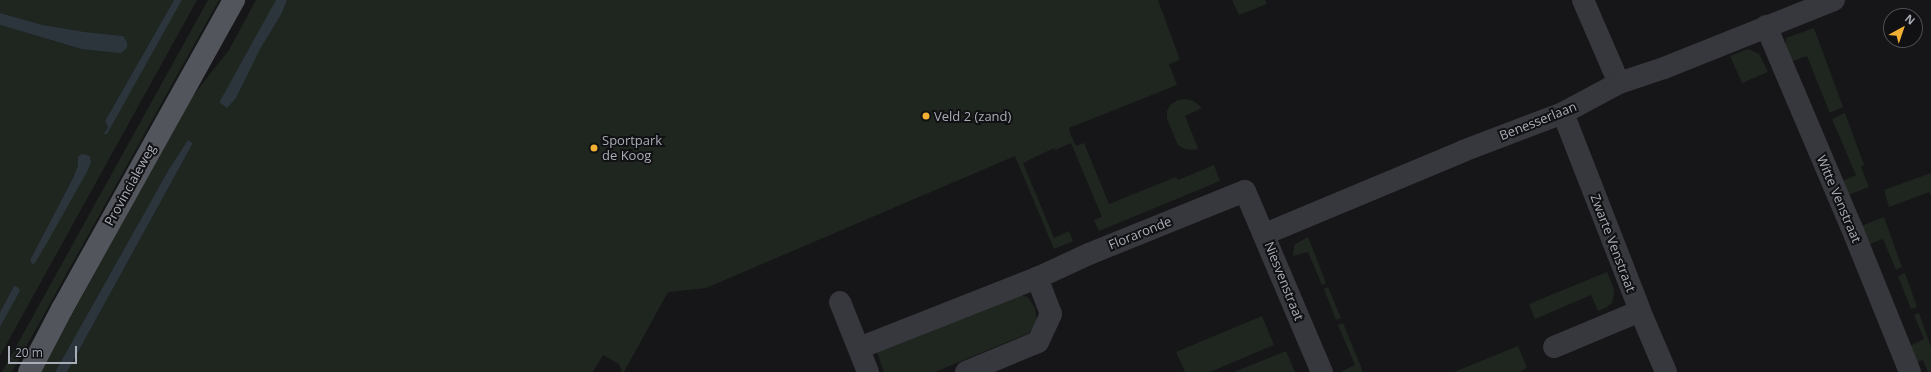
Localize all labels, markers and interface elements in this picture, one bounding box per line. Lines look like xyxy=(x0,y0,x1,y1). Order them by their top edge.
north arrow xyxy=(1883,8,1923,48)
text: N xyxy=(1902,11,1919,28)
street label: Benesserlaan xyxy=(1497,98,1579,144)
place label: Veld 2 (zand) xyxy=(934,108,1011,124)
marker: Veld 2 (zand) xyxy=(921,111,931,121)
place label: Sportpark de Koog xyxy=(602,133,662,164)
street label: Provincialeweg xyxy=(101,142,159,228)
marker: Sportpark de Koog xyxy=(589,143,599,153)
street label: Witte Venstraat xyxy=(1814,153,1864,245)
street label: Zwarte Venstraat xyxy=(1587,192,1639,294)
street label: Floraronde xyxy=(1106,213,1174,253)
street label: Niesvenstraat xyxy=(1261,239,1307,323)
scale bar xyxy=(10,338,79,364)
text: 20 m xyxy=(15,344,43,361)

